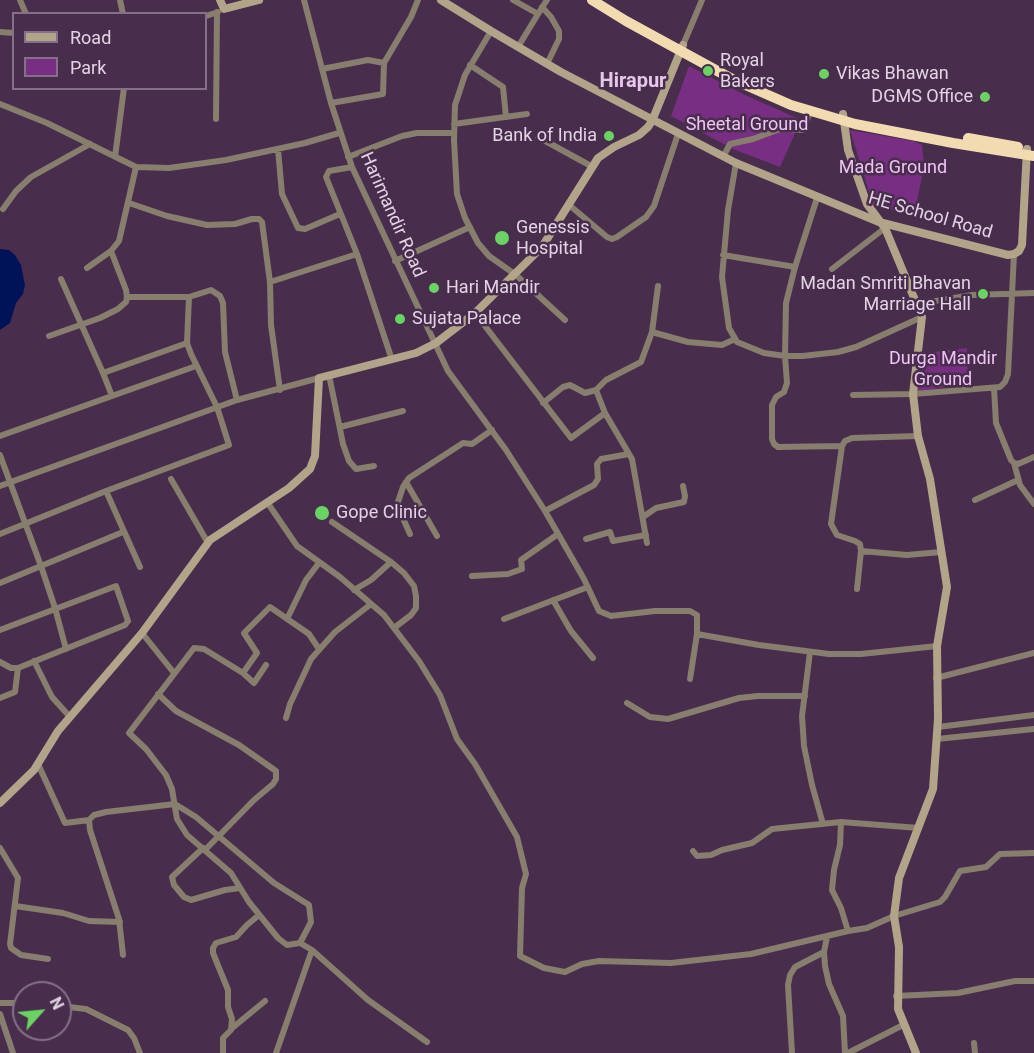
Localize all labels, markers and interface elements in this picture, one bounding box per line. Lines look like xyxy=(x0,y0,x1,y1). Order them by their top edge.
legend xyxy=(12,12,207,90)
text: Road xyxy=(70,27,111,48)
place label: Royal Bakers xyxy=(720,50,775,92)
text: Park xyxy=(70,57,106,78)
place label: Vikas Bhawan xyxy=(836,63,949,85)
marker: Royal Bakers xyxy=(701,64,715,78)
marker: Vikas Bhawan xyxy=(817,67,831,81)
district label: Hirapur xyxy=(600,70,666,94)
place label: DGMS Office xyxy=(871,86,973,108)
marker: DGMS Office xyxy=(978,90,992,104)
park label: Sheetal Ground xyxy=(686,114,808,136)
place label: Bank of India xyxy=(492,125,597,147)
marker: Bank of India xyxy=(602,129,616,143)
street label: Harimandir Road xyxy=(355,149,429,281)
park label: Mada Ground xyxy=(839,157,947,179)
street label: HE School Road xyxy=(865,188,995,244)
place label: Genessis Hospital xyxy=(516,217,590,260)
marker: Genessis Hospital xyxy=(493,229,511,247)
place label: Madan Smriti Bhavan Marriage Hall xyxy=(800,273,971,316)
place label: Hari Mandir xyxy=(446,277,540,299)
marker: Hari Mandir xyxy=(427,281,441,295)
marker: Madan Smriti Bhavan Marriage Hall xyxy=(976,287,990,301)
place label: Sujata Palace xyxy=(412,308,521,330)
marker: Sujata Palace xyxy=(393,312,407,326)
park label: Durga Mandir Ground xyxy=(889,348,997,391)
place label: Gope Clinic xyxy=(336,502,427,524)
marker: Gope Clinic xyxy=(313,504,331,522)
north arrow xyxy=(12,981,72,1041)
text: N xyxy=(46,994,68,1013)

